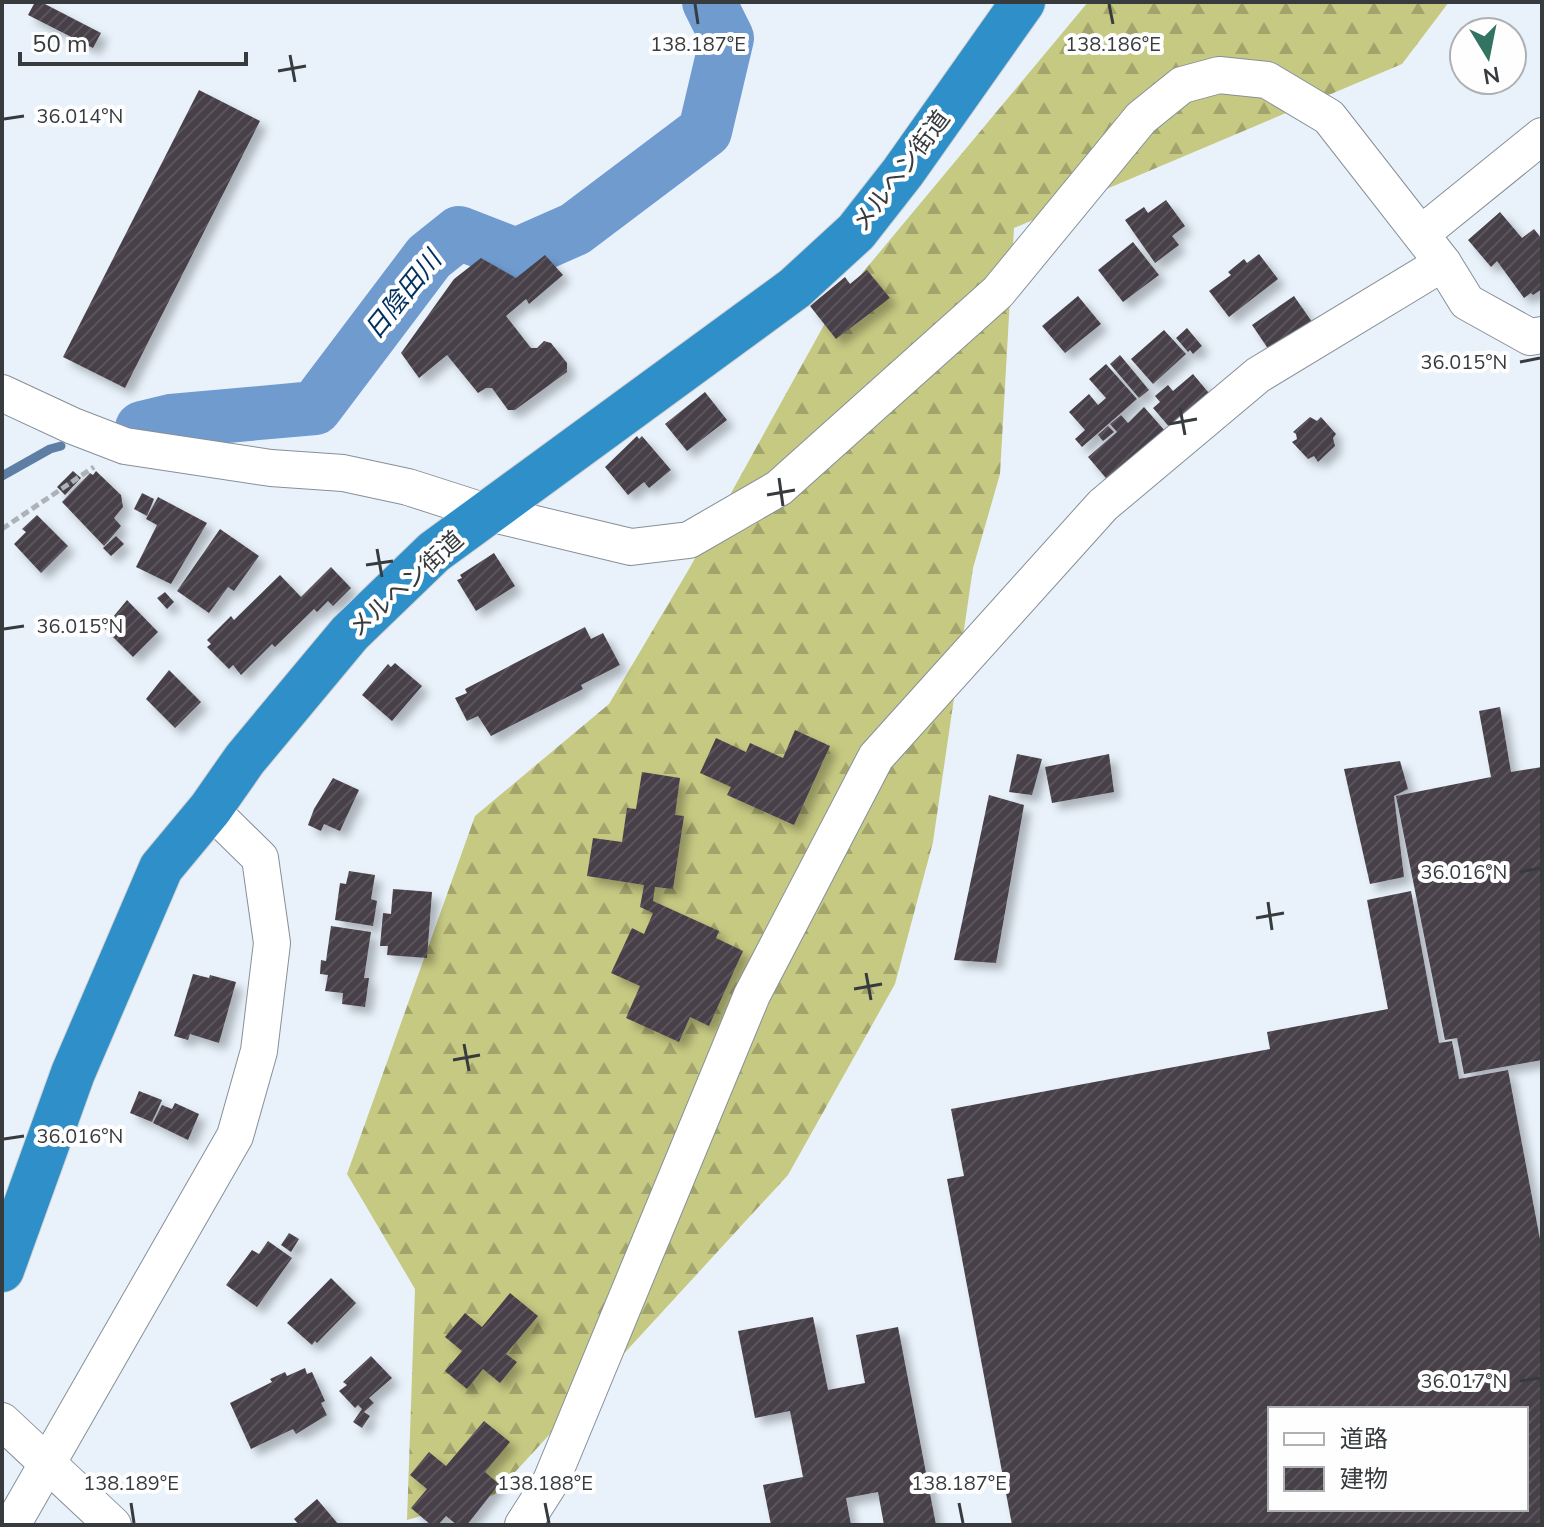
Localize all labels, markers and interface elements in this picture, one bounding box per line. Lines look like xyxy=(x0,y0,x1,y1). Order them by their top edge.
scale bar xyxy=(20,16,246,66)
north arrow xyxy=(1448,16,1528,96)
text: 50 m xyxy=(32,28,88,60)
text: 138.187°E xyxy=(650,31,746,58)
text: 138.186°E xyxy=(1065,31,1161,58)
text: N xyxy=(1481,59,1502,91)
text: 36.014°N xyxy=(37,103,123,130)
street label: メルヘン街道 xyxy=(845,104,957,238)
water label: 日陰田川 xyxy=(357,241,451,346)
text: 36.015°N xyxy=(1421,349,1507,376)
street label: メルヘン街道 xyxy=(342,524,470,644)
text: 36.015°N xyxy=(37,613,123,640)
text: 36.016°N xyxy=(1421,859,1507,886)
text: 36.016°N xyxy=(37,1123,123,1150)
text: 36.017°N xyxy=(1421,1368,1507,1395)
legend xyxy=(1268,1407,1528,1511)
text: 道路 xyxy=(1340,1423,1388,1455)
text: 建物 xyxy=(1340,1463,1388,1495)
text: 138.189°E xyxy=(83,1470,179,1497)
text: 138.188°E xyxy=(497,1470,593,1497)
text: 138.187°E xyxy=(911,1470,1007,1497)

